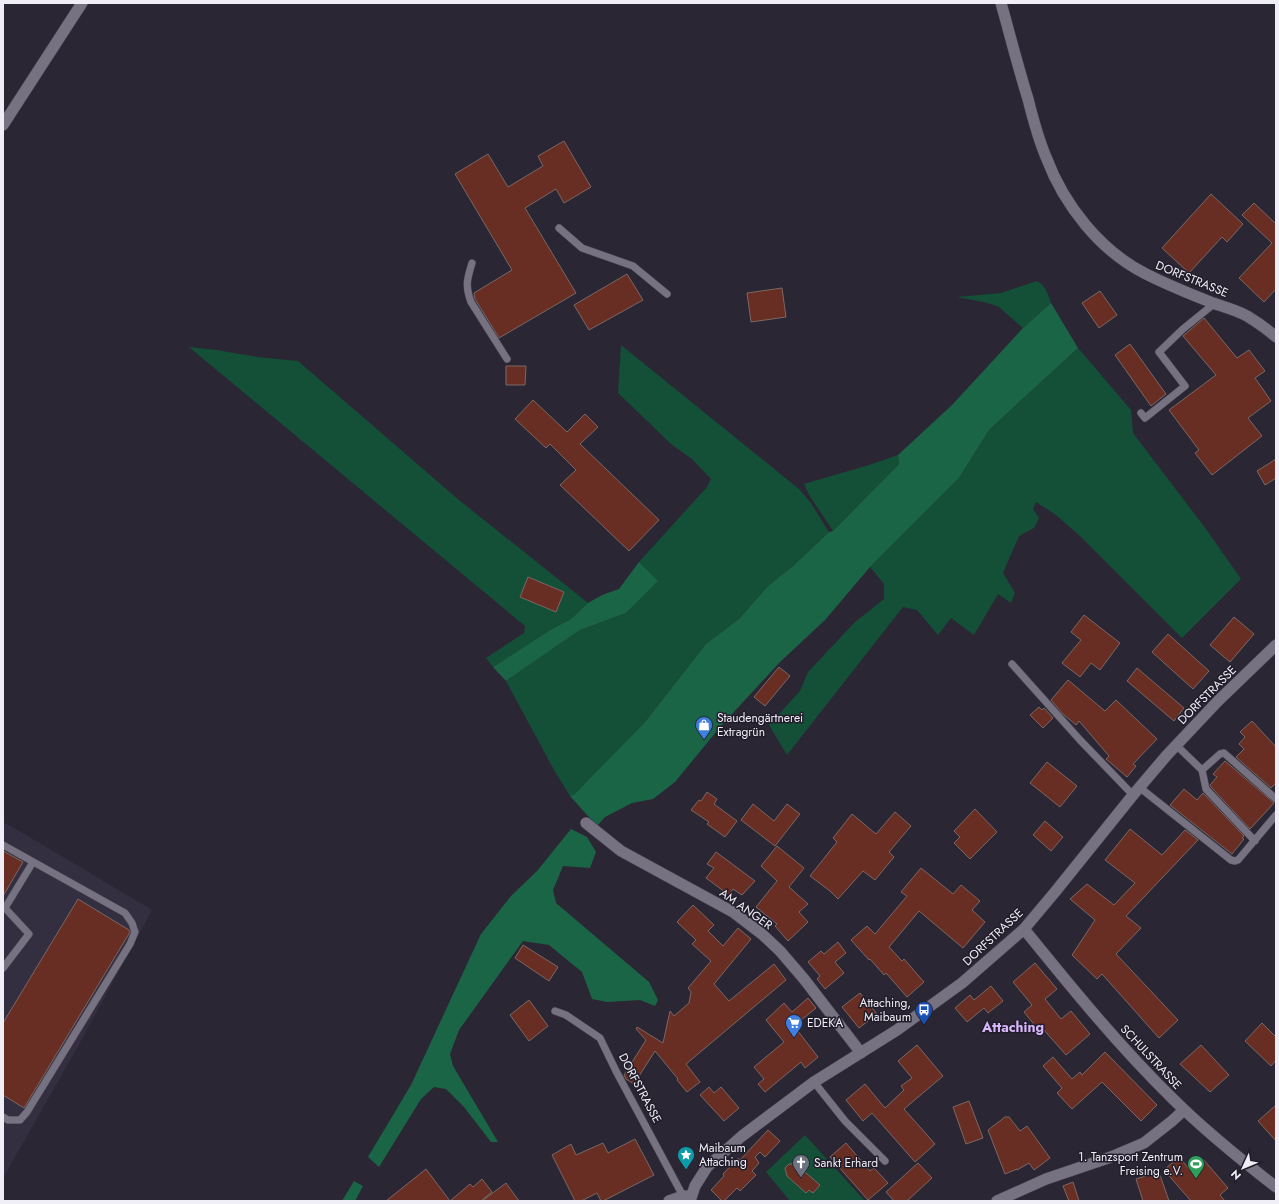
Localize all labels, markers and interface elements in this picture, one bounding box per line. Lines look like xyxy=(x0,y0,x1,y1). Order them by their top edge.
street label: DORFSTRASSE xyxy=(1153,256,1231,302)
street label: DORFSTRASSE xyxy=(1173,661,1241,729)
place label: Staudengärtnerei Extragrün xyxy=(717,709,803,741)
shop icon: Staudengärtnerei Extragrün xyxy=(694,715,714,740)
street label: AM ANGER xyxy=(716,884,776,934)
street label: DORFSTRASSE xyxy=(959,904,1027,970)
place label: Attaching, Maibaum xyxy=(860,994,911,1026)
bus stop icon: Attaching, Maibaum xyxy=(914,1000,934,1025)
supermarket icon: EDEKA xyxy=(784,1013,804,1038)
place label: EDEKA xyxy=(807,1014,843,1032)
district label: Attaching xyxy=(981,1017,1044,1037)
street label: SCHULSTRASSE xyxy=(1116,1021,1186,1093)
street label: DORFSTRASSE xyxy=(614,1050,666,1126)
place label: Maibaum Attaching xyxy=(699,1139,747,1171)
place icon: Maibaum Attaching xyxy=(676,1145,696,1170)
place label: 1. Tanzsport Zentrum Freising e.V. xyxy=(1078,1148,1183,1180)
north arrow xyxy=(1223,1148,1263,1188)
church icon: Sankt Erhard xyxy=(791,1153,811,1178)
place label: Sankt Erhard xyxy=(814,1154,878,1172)
sports icon: 1. Tanzsport Zentrum Freising e.V. xyxy=(1186,1154,1206,1179)
text: N xyxy=(1227,1166,1245,1184)

